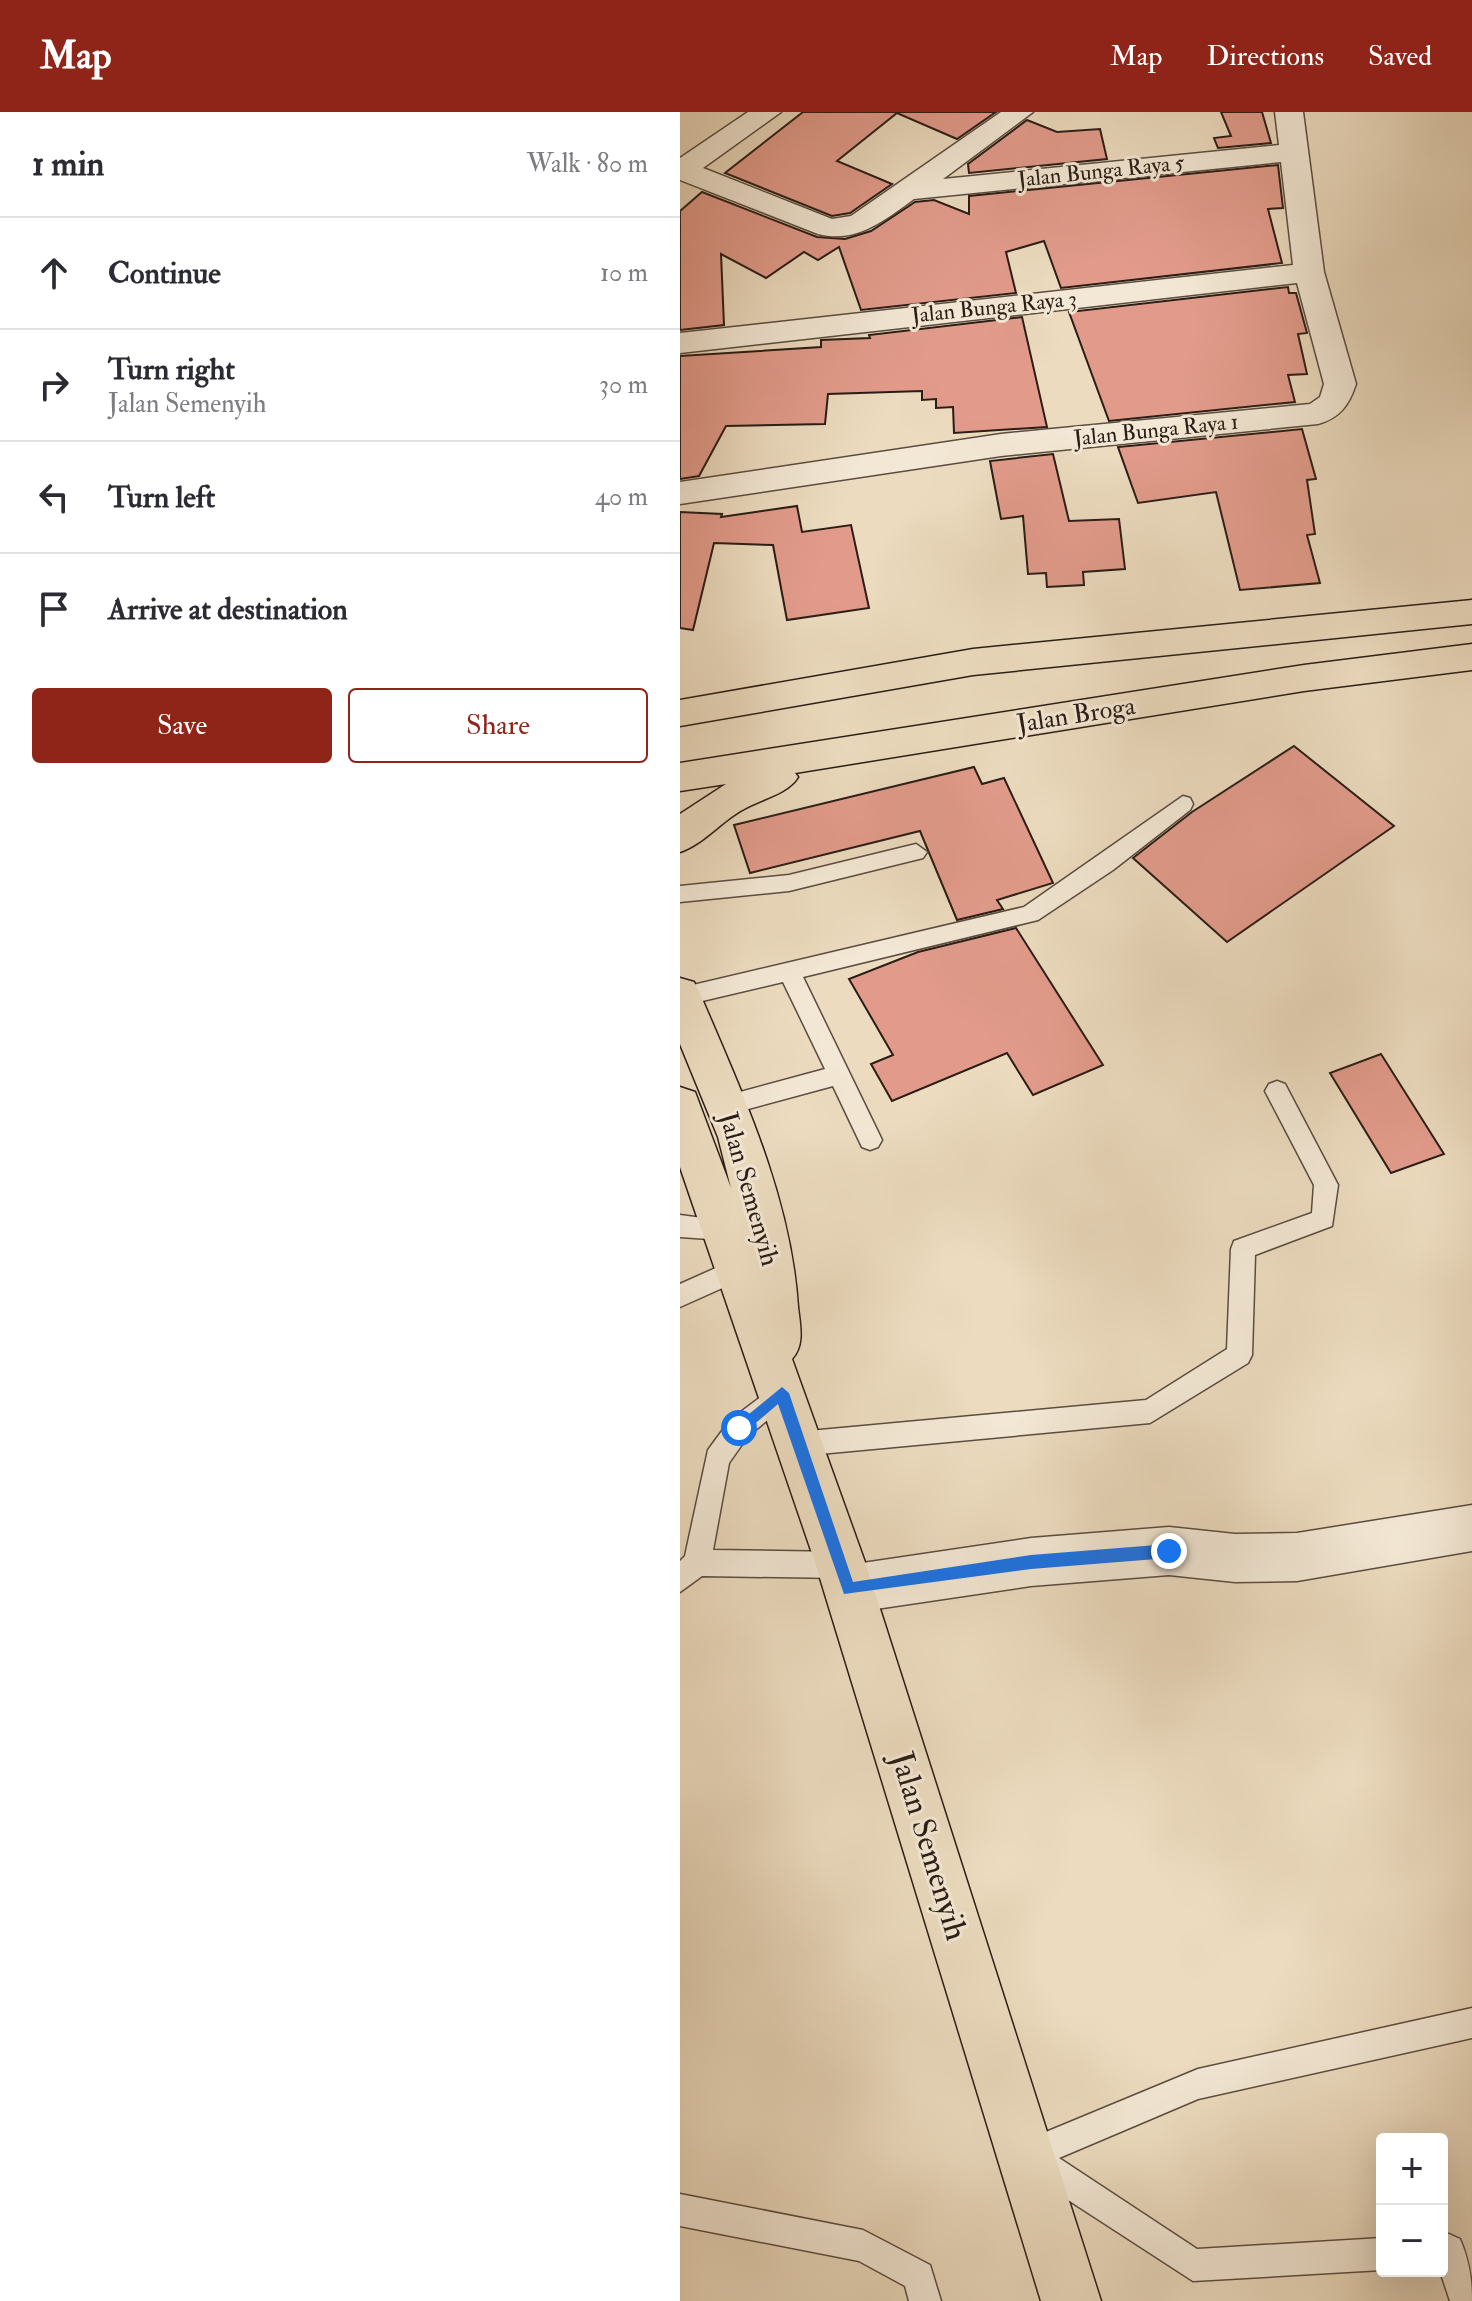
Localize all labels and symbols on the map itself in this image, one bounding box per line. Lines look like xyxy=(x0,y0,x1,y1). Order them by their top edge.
street label: Jalan Bunga Raya 5 xyxy=(1015,148,1186,194)
street label: Jalan Bunga Raya 3 xyxy=(909,284,1078,330)
street label: Jalan Bunga Raya 1 xyxy=(1071,407,1240,453)
street label: Jalan Broga xyxy=(1014,690,1138,740)
street label: Jalan Semenyih xyxy=(712,1108,786,1270)
route start xyxy=(721,1410,757,1446)
route end xyxy=(1151,1533,1187,1569)
street label: Jalan Semenyih xyxy=(881,1746,977,1945)

